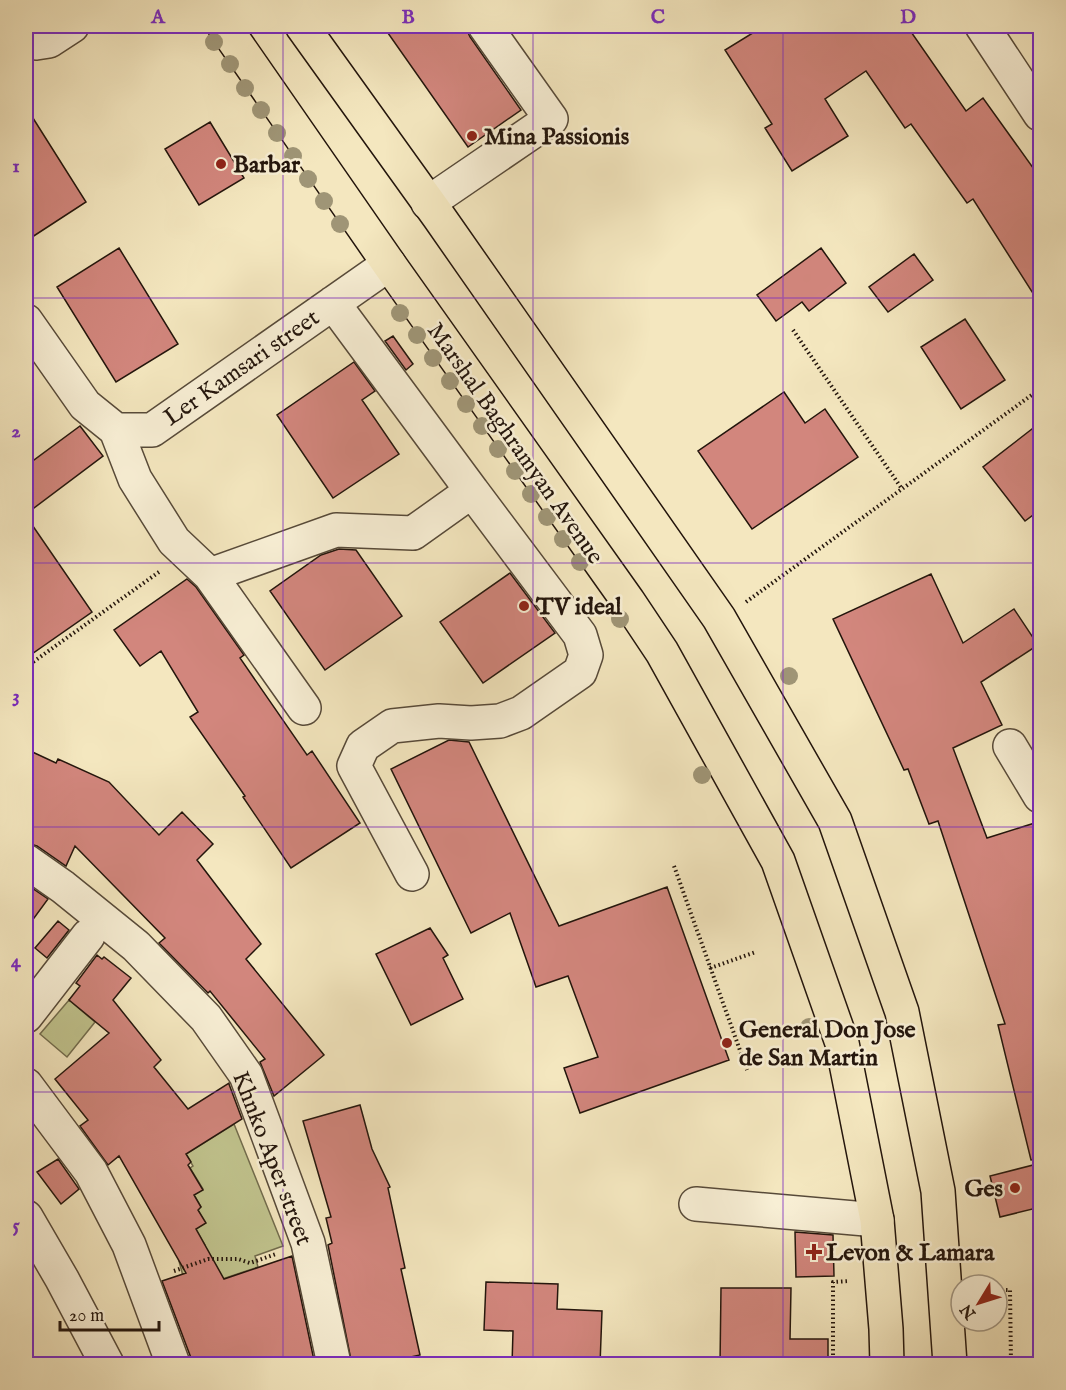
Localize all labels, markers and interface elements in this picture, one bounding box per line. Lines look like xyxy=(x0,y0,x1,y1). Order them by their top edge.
text: A xyxy=(150,5,166,30)
text: B xyxy=(401,5,415,30)
text: C xyxy=(651,5,665,30)
text: D xyxy=(900,5,916,30)
place label: Mina Passionis xyxy=(484,122,630,153)
marker: Mina Passionis xyxy=(465,129,479,143)
place label: Barbar xyxy=(233,150,300,181)
text: 1 xyxy=(12,154,20,179)
marker: Barbar xyxy=(214,157,228,171)
street label: Ler Kamsari street xyxy=(158,303,326,434)
street label: Marshal Baghramyan Avenue xyxy=(419,317,610,571)
text: 2 xyxy=(11,419,21,444)
place label: TV ideal xyxy=(535,592,622,623)
marker: TV ideal xyxy=(517,599,531,613)
text: 3 xyxy=(12,684,20,709)
text: 4 xyxy=(11,949,22,974)
place label: General Don Jose de San Martin xyxy=(739,1015,916,1074)
marker: General Don Jose de San Martin xyxy=(720,1036,734,1050)
street label: Khnko Aper street xyxy=(224,1067,319,1250)
place label: Ges xyxy=(964,1174,1004,1205)
marker: Ges xyxy=(1008,1181,1022,1195)
text: 5 xyxy=(12,1213,20,1238)
place label: Levon & Lamara xyxy=(826,1238,995,1269)
marker: Levon & Lamara xyxy=(807,1245,821,1259)
north arrow xyxy=(949,1273,1009,1333)
scale bar xyxy=(60,1294,159,1332)
text: N xyxy=(957,1299,982,1323)
text: 20 m xyxy=(69,1305,104,1328)

